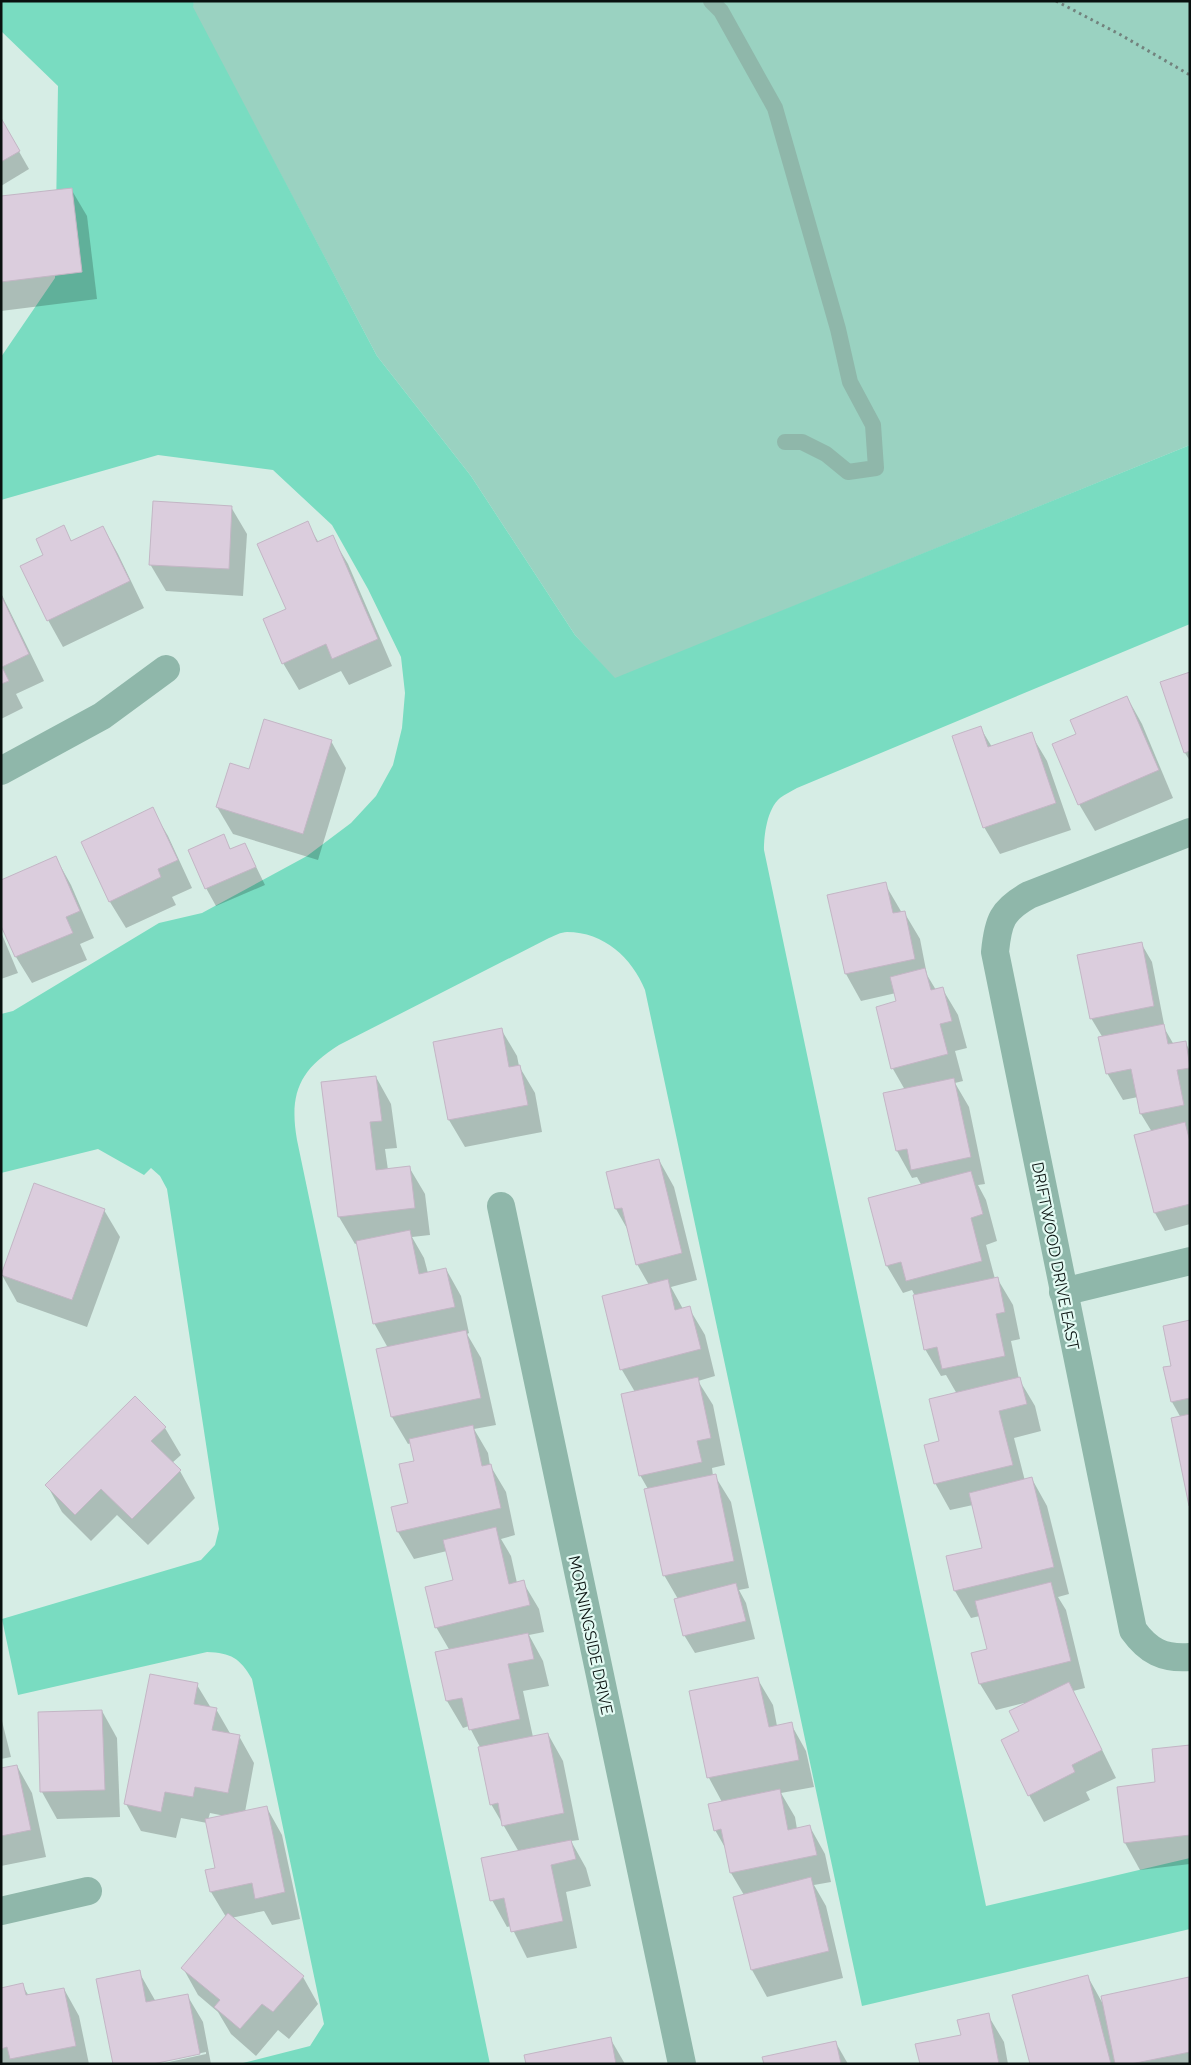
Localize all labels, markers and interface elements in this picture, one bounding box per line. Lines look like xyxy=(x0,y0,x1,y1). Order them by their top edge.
street label: DRIFTWOOD DRIVE EAST xyxy=(1028,1160,1083,1352)
street label: MORNINGSIDE DRIVE xyxy=(564,1554,617,1717)

